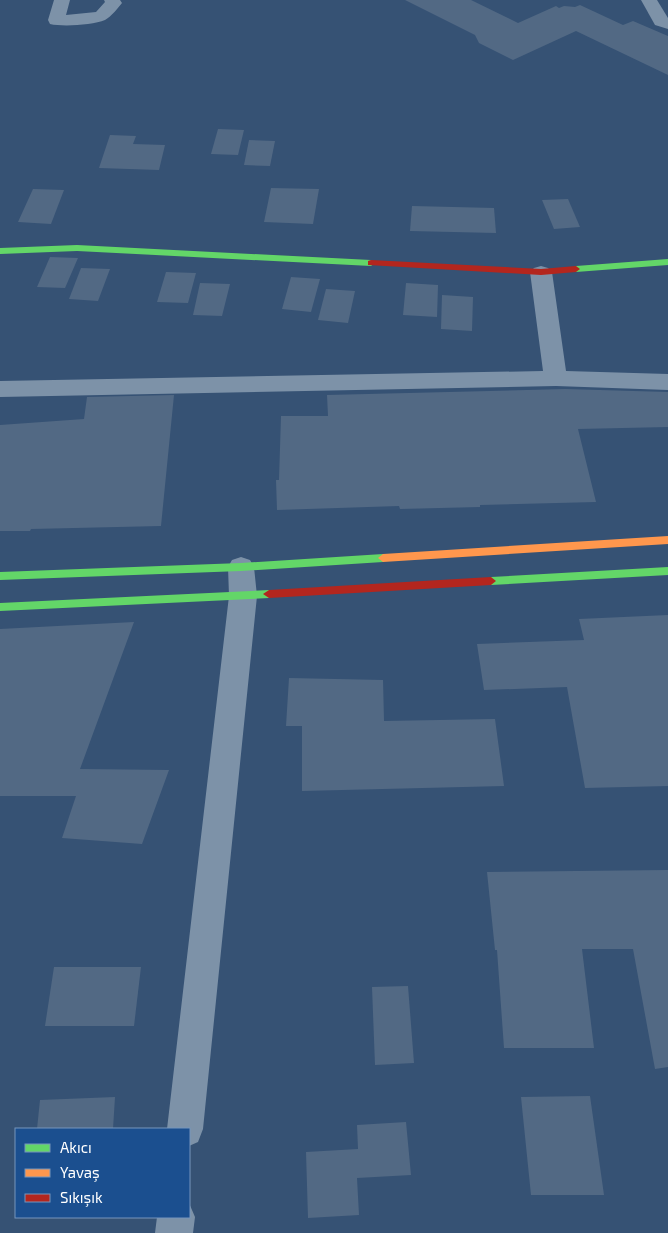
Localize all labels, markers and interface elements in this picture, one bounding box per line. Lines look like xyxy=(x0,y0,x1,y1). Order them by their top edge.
legend xyxy=(15,1128,190,1218)
text: Akıcı xyxy=(60,1138,92,1156)
text: Yavaş xyxy=(60,1163,100,1182)
text: Sıkışık xyxy=(60,1188,103,1207)

